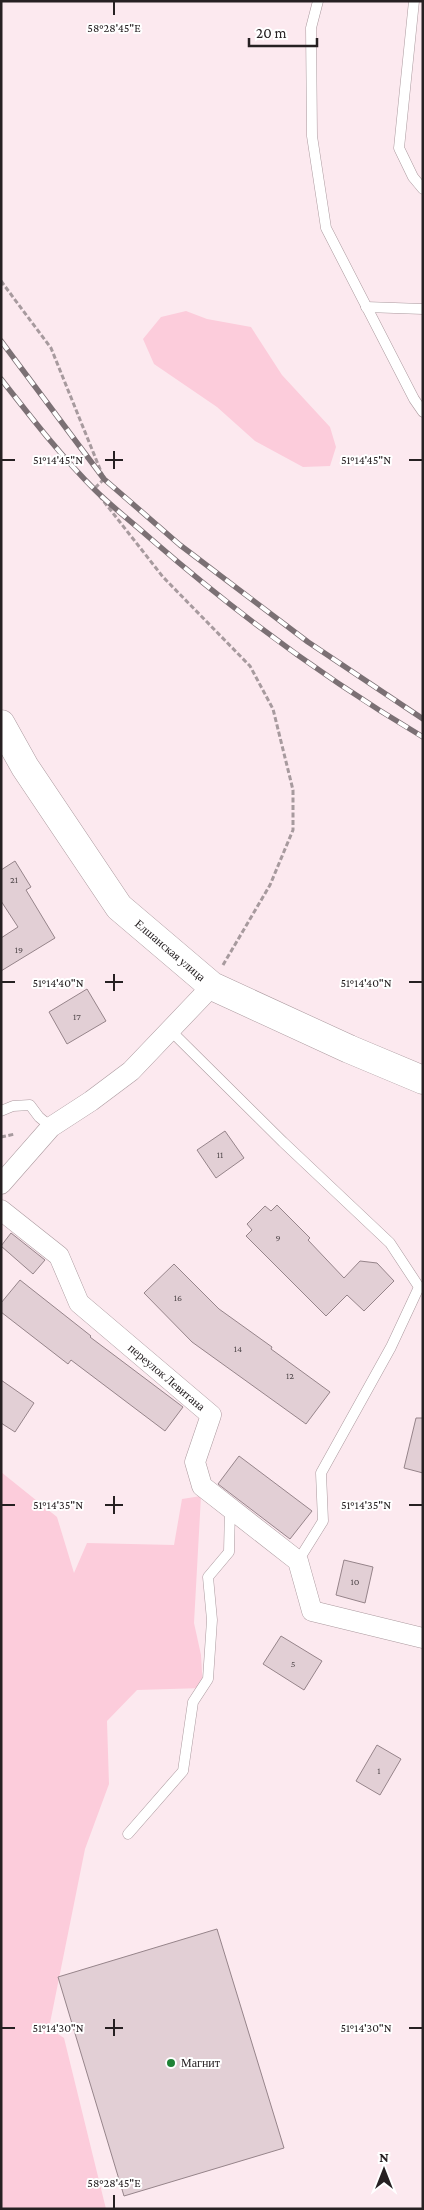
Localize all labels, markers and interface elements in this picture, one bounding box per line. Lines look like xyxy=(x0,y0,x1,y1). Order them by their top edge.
scale bar xyxy=(249,15,316,47)
text: 58°28'45"E xyxy=(87,21,141,35)
text: 20 m xyxy=(256,25,287,41)
text: 51°14'45"N xyxy=(33,453,83,467)
text: 51°14'45"N xyxy=(341,453,391,467)
house number: 21 xyxy=(10,874,18,885)
street label: Елшанская улица xyxy=(132,917,209,985)
house number: 19 xyxy=(15,944,23,955)
text: 51°14'40"N xyxy=(32,976,84,990)
text: 51°14'40"N xyxy=(340,976,392,990)
house number: 17 xyxy=(73,1011,81,1022)
house number: 11 xyxy=(217,1149,223,1160)
house number: 9 xyxy=(275,1232,281,1243)
house number: 16 xyxy=(174,1292,182,1303)
street label: переулок Левитана xyxy=(125,1341,208,1414)
house number: 14 xyxy=(234,1343,242,1354)
house number: 12 xyxy=(286,1370,294,1381)
text: 51°14'35"N xyxy=(33,1498,83,1512)
text: 51°14'35"N xyxy=(341,1498,391,1512)
house number: 10 xyxy=(351,1576,360,1587)
house number: 5 xyxy=(291,1658,296,1669)
house number: 1 xyxy=(377,1765,381,1776)
text: 51°14'30"N xyxy=(32,2021,84,2035)
text: 51°14'30"N xyxy=(340,2021,392,2035)
place label: Магнит xyxy=(181,2056,221,2070)
marker: Магнит xyxy=(165,2057,177,2069)
north arrow xyxy=(359,2145,409,2195)
text: N xyxy=(379,2149,389,2165)
text: 58°28'45"E xyxy=(87,2176,141,2190)

